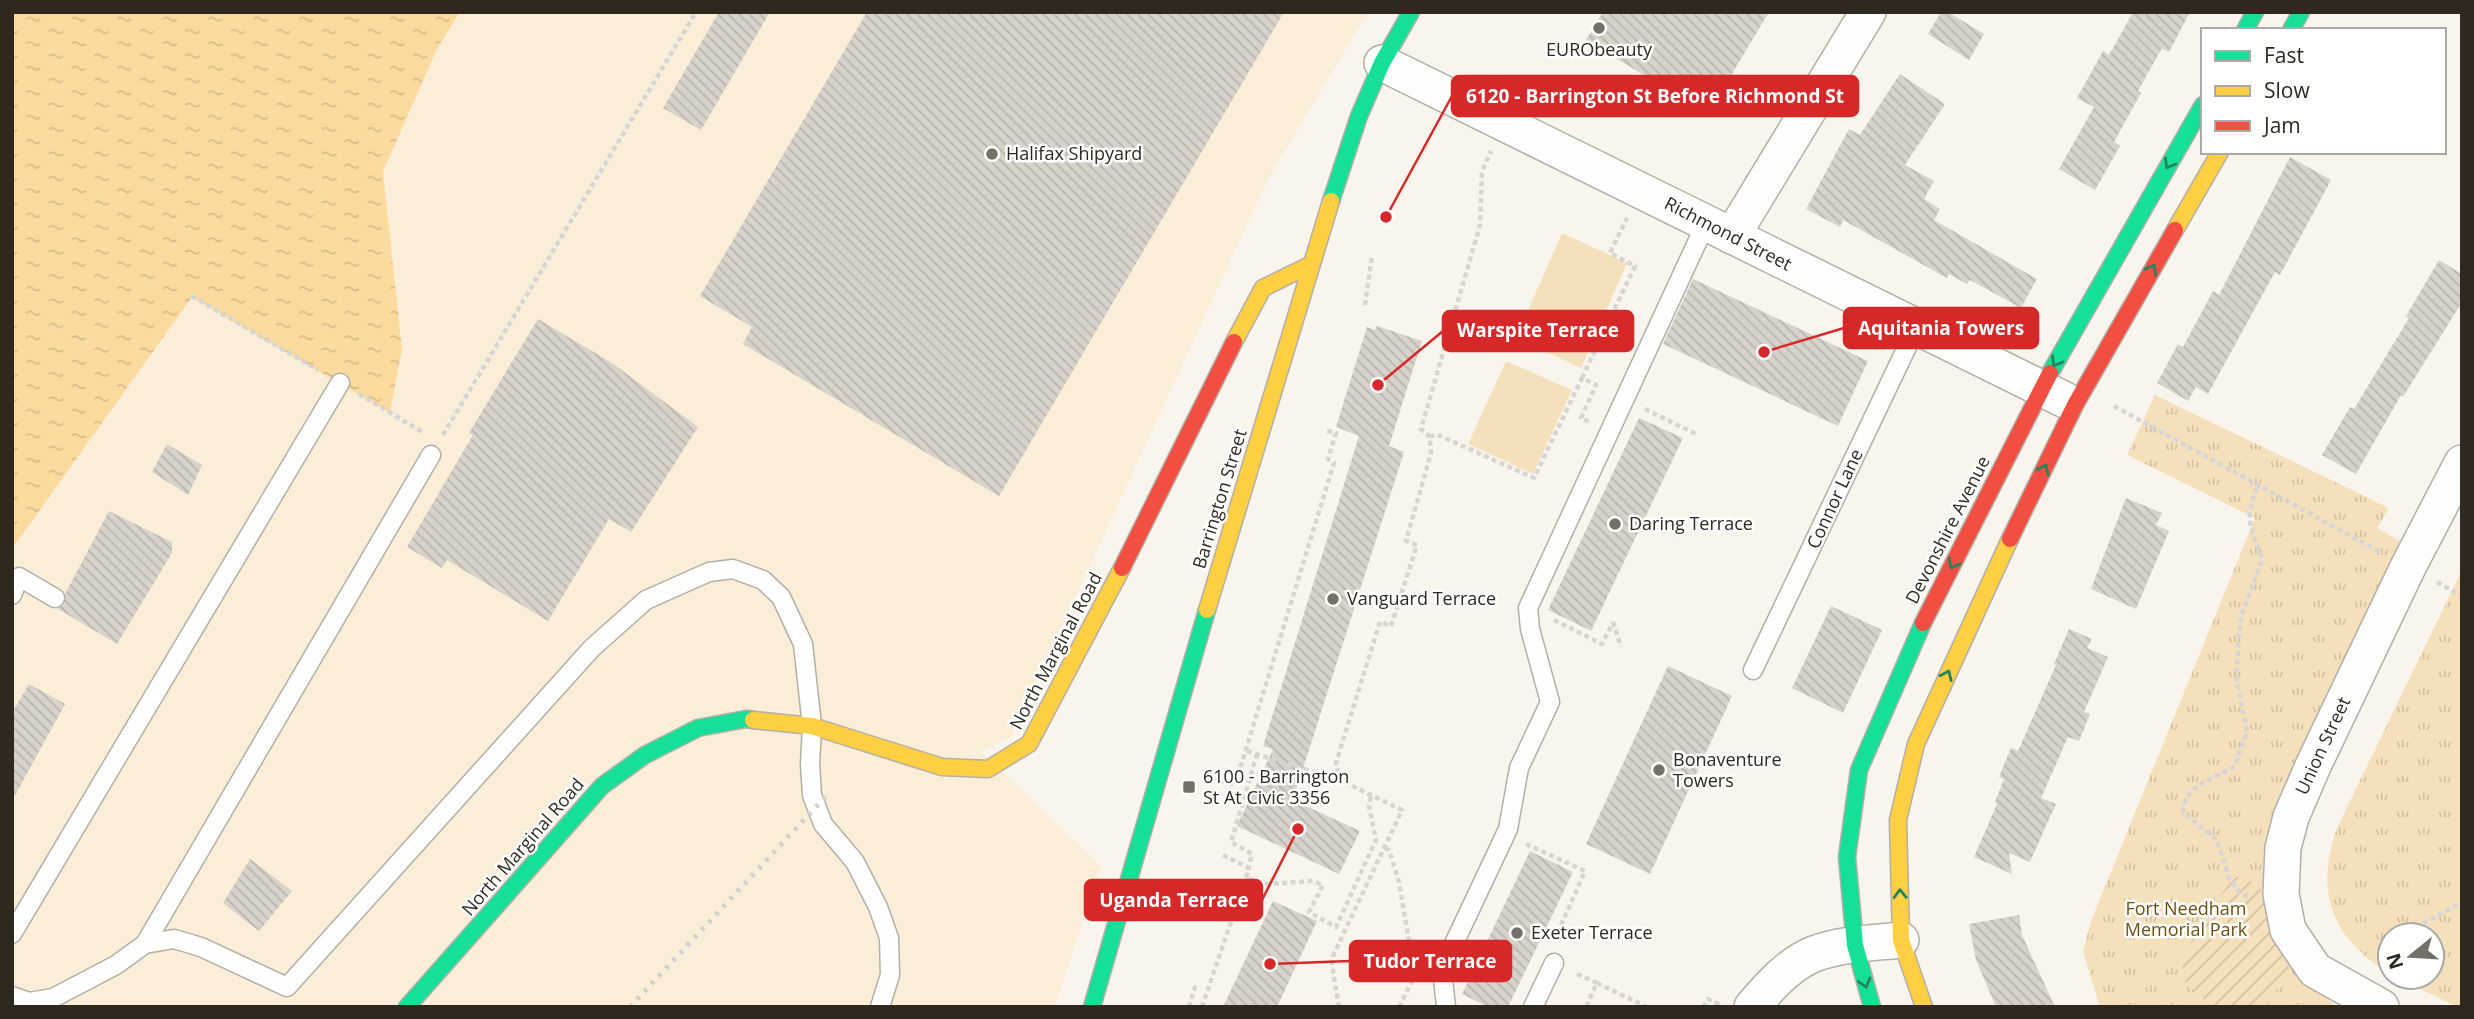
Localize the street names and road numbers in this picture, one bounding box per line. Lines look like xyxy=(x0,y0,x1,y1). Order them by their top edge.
street label: Richmond Street xyxy=(1661,191,1796,276)
street label: Barrington Street xyxy=(1186,426,1252,572)
street label: Connor Lane xyxy=(1800,445,1868,552)
street label: Devonshire Avenue xyxy=(1899,451,1995,608)
street label: North Marginal Road xyxy=(1003,568,1107,733)
street label: Union Street xyxy=(2289,693,2355,798)
street label: North Marginal Road xyxy=(456,772,589,920)

